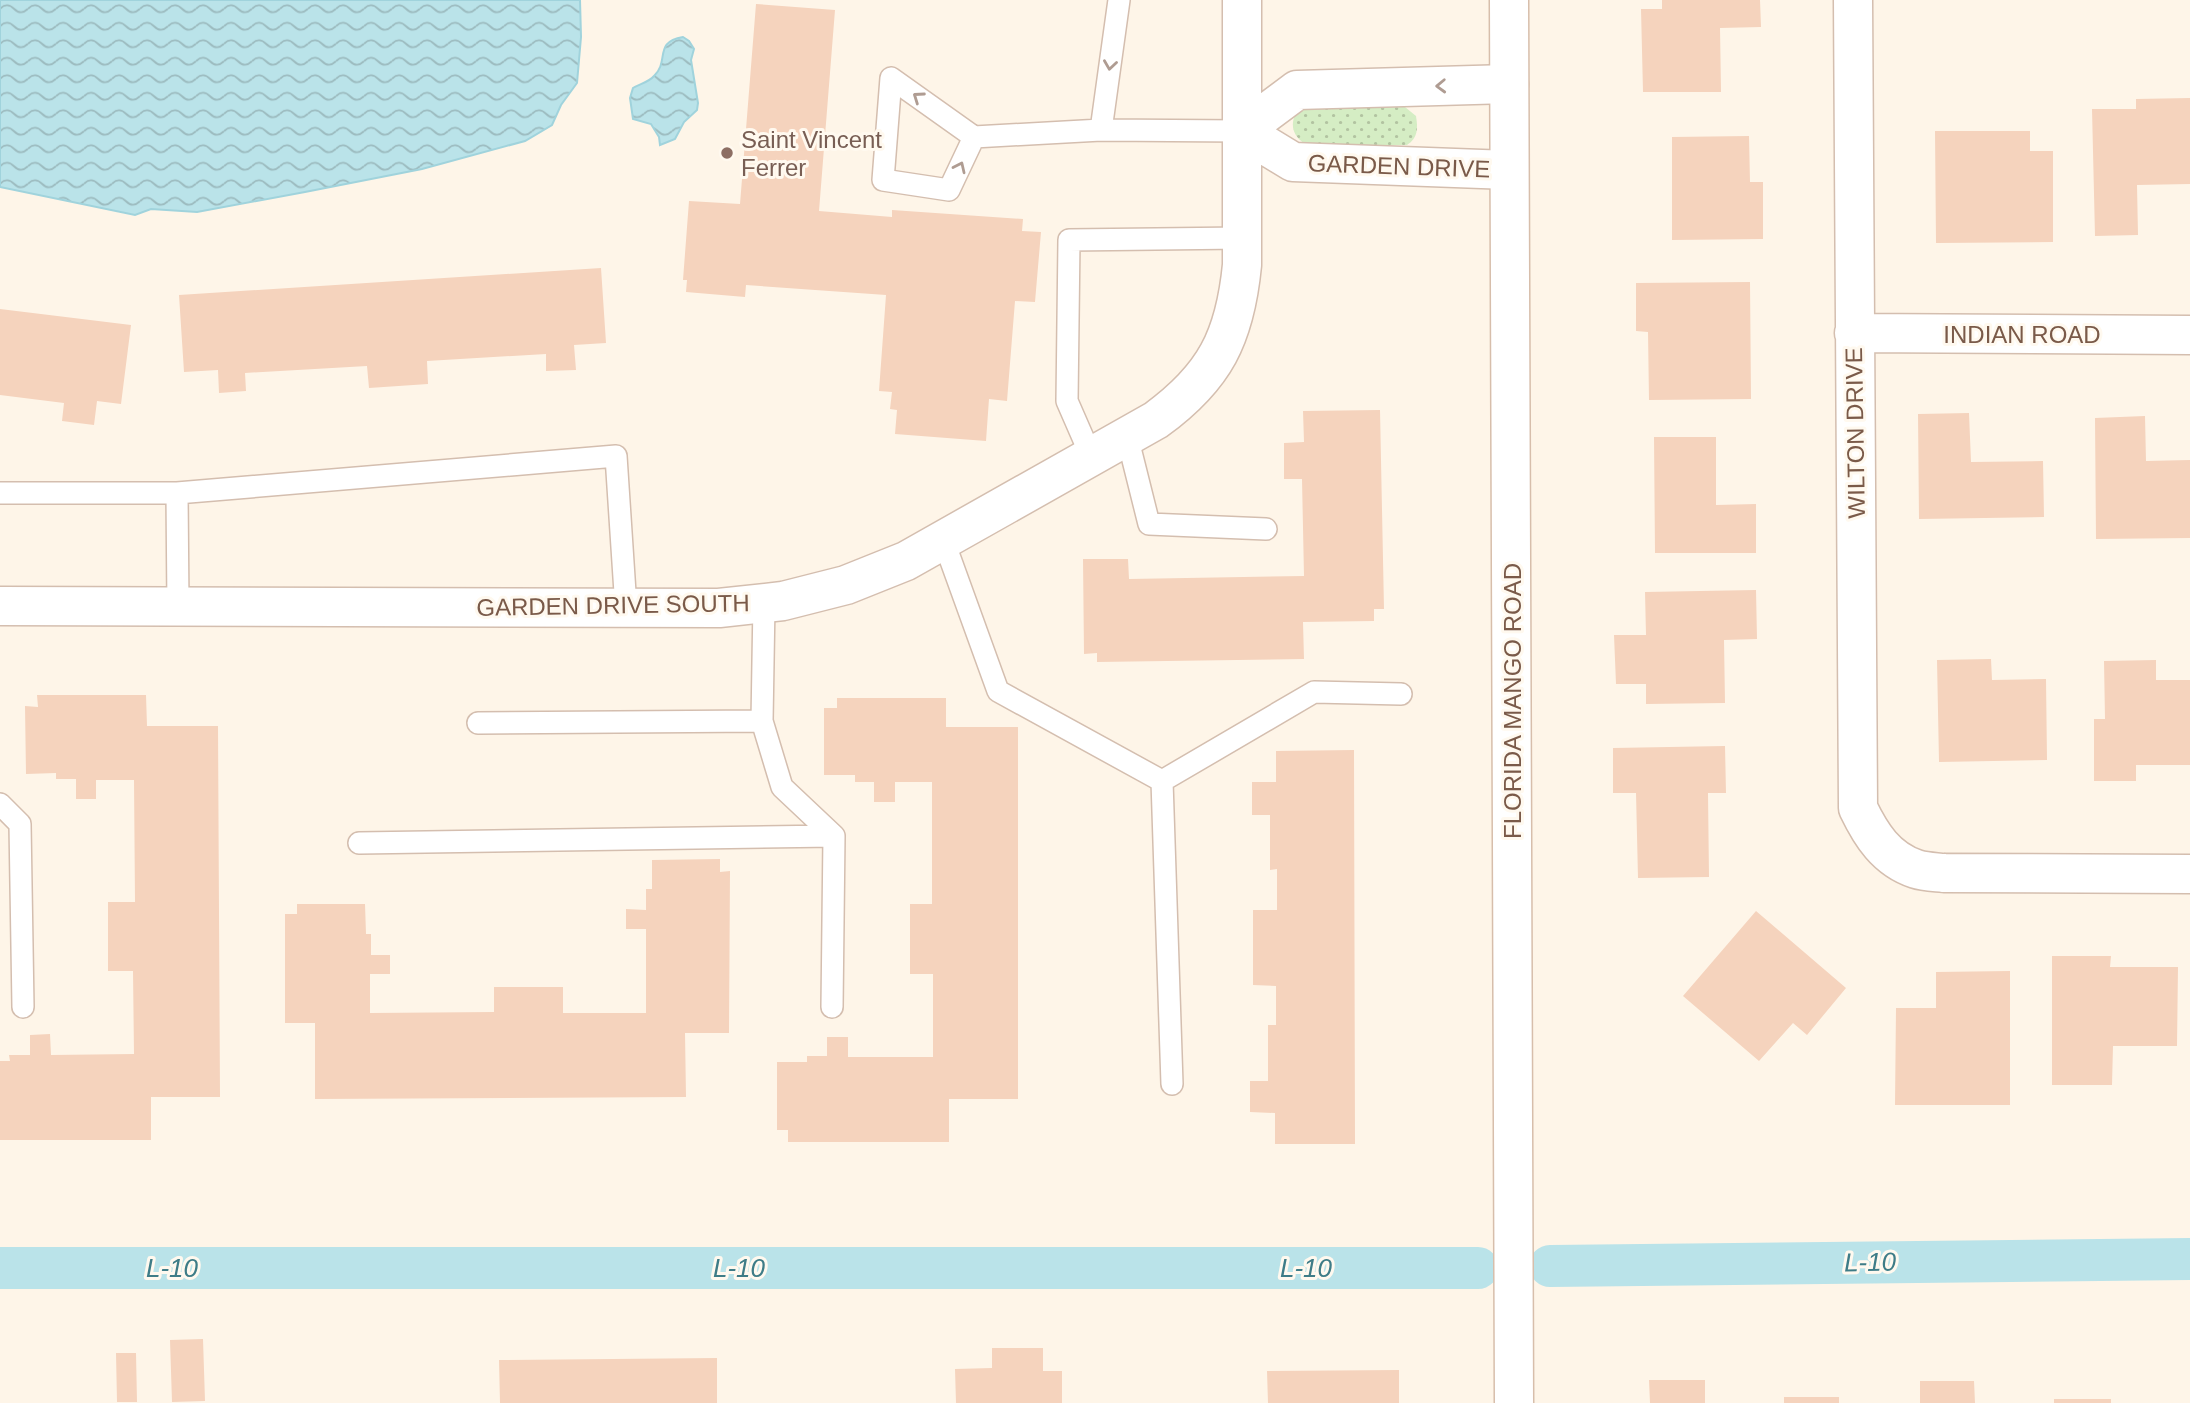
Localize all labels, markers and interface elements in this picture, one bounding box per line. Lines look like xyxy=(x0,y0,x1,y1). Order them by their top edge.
one-way arrow xyxy=(1103,59,1118,71)
one-way arrow xyxy=(1435,79,1446,94)
one-way arrow xyxy=(913,93,926,106)
place label: Saint Vincent Ferrer xyxy=(741,126,882,181)
marker: Saint Vincent Ferrer xyxy=(719,145,735,161)
street label: GARDEN DRIVE xyxy=(1307,149,1491,183)
one-way arrow xyxy=(951,162,965,174)
street label: INDIAN ROAD xyxy=(1943,321,2101,348)
street label: WILTON DRIVE xyxy=(1840,347,1870,519)
street label: FLORIDA MANGO ROAD xyxy=(1499,563,1526,839)
street label: GARDEN DRIVE SOUTH xyxy=(476,589,750,621)
water label: L-10 xyxy=(1844,1247,1897,1277)
water label: L-10 xyxy=(146,1253,199,1283)
water label: L-10 xyxy=(713,1253,766,1283)
water label: L-10 xyxy=(1280,1253,1333,1283)

